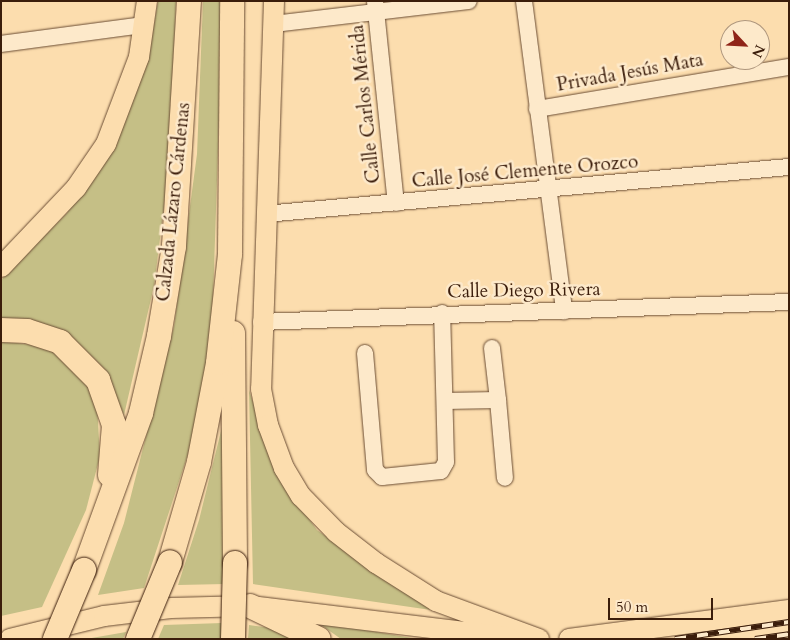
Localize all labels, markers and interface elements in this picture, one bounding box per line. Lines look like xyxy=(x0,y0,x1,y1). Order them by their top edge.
north arrow xyxy=(720,20,770,70)
street label: Calle Carlos Mérida xyxy=(346,24,386,184)
text: N xyxy=(747,42,769,61)
street label: Privada Jesús Mata xyxy=(555,49,705,97)
street label: Calzada Lázaro Cárdenas xyxy=(152,101,196,303)
street label: Calle José Clemente Orozco xyxy=(411,151,639,193)
street label: Calle Diego Rivera xyxy=(447,278,601,304)
scale bar xyxy=(610,588,715,620)
text: 50 m xyxy=(616,597,648,617)

